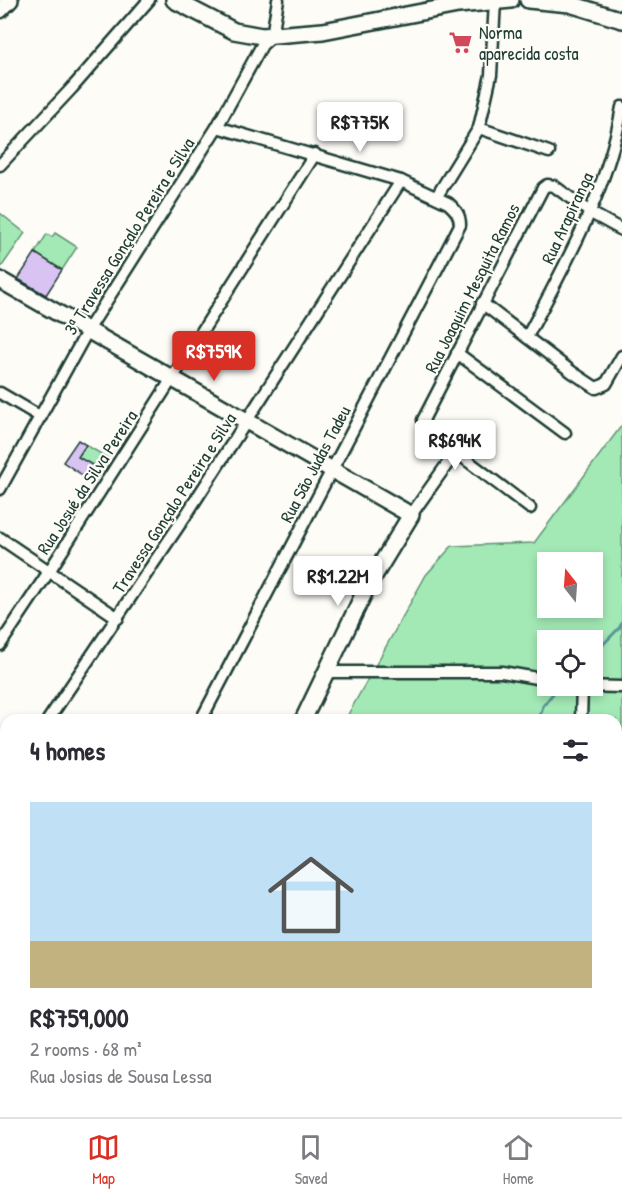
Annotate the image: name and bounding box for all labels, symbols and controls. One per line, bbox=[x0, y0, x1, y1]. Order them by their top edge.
place label: Norma aparecida costa bbox=[479, 20, 579, 66]
supermarket icon: Norma aparecida costa bbox=[448, 29, 474, 55]
pin: R$775K bbox=[311, 102, 409, 153]
text: R$775K bbox=[331, 108, 389, 135]
street label: 3ª Travessa Gonçalo Pereira e Silva bbox=[58, 133, 200, 339]
street label: Rua Arapiranga bbox=[535, 168, 599, 268]
street label: Rua Joaquim Mesquita Ramos bbox=[418, 199, 526, 377]
pin: R$759K bbox=[165, 331, 263, 382]
text: R$759K bbox=[186, 337, 242, 364]
street label: Rua São Judas Tadeu bbox=[274, 401, 356, 527]
street label: Rua Josué da Silva Pereira bbox=[31, 405, 143, 559]
street label: Travessa Gonçalo Pereira e Silva bbox=[106, 408, 242, 598]
pin: R$694K bbox=[406, 420, 504, 471]
text: R$694K bbox=[429, 426, 481, 453]
north arrow bbox=[537, 552, 603, 618]
map controls bbox=[537, 552, 603, 696]
pin: R$1.22M bbox=[283, 556, 393, 607]
text: R$1.22M bbox=[307, 562, 369, 589]
button: locate bbox=[537, 630, 603, 696]
text: 4 homes bbox=[30, 733, 105, 768]
icon: filters bbox=[559, 734, 592, 767]
icon: home bbox=[257, 841, 365, 949]
text: R$759,000 bbox=[30, 1000, 129, 1035]
text: 2 rooms · 68 m² bbox=[30, 1035, 142, 1062]
text: Rua Josias de Sousa Lessa bbox=[30, 1062, 212, 1089]
tab: Map bbox=[87, 1131, 120, 1189]
tab: Saved bbox=[294, 1131, 327, 1189]
tab: Home bbox=[502, 1131, 535, 1189]

